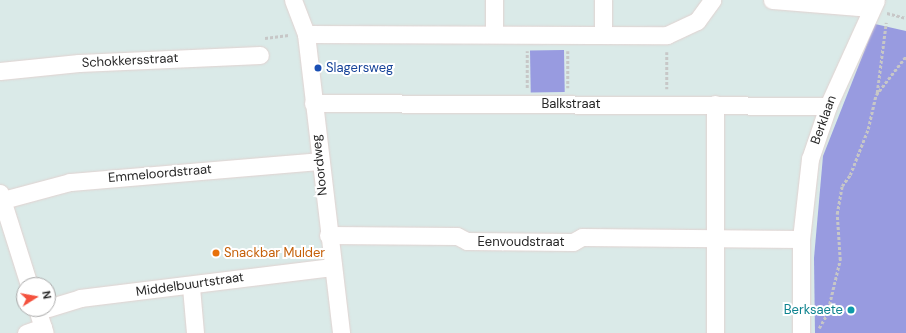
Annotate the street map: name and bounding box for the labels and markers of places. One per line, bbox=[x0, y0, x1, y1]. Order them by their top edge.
place label: Slagersweg bbox=[326, 60, 393, 76]
marker: Slagersweg bbox=[313, 63, 323, 73]
place label: Snackbar Mulder bbox=[224, 245, 325, 261]
marker: Snackbar Mulder bbox=[211, 248, 221, 258]
place label: Berksaete bbox=[784, 302, 843, 318]
marker: Berksaete bbox=[846, 305, 856, 315]

